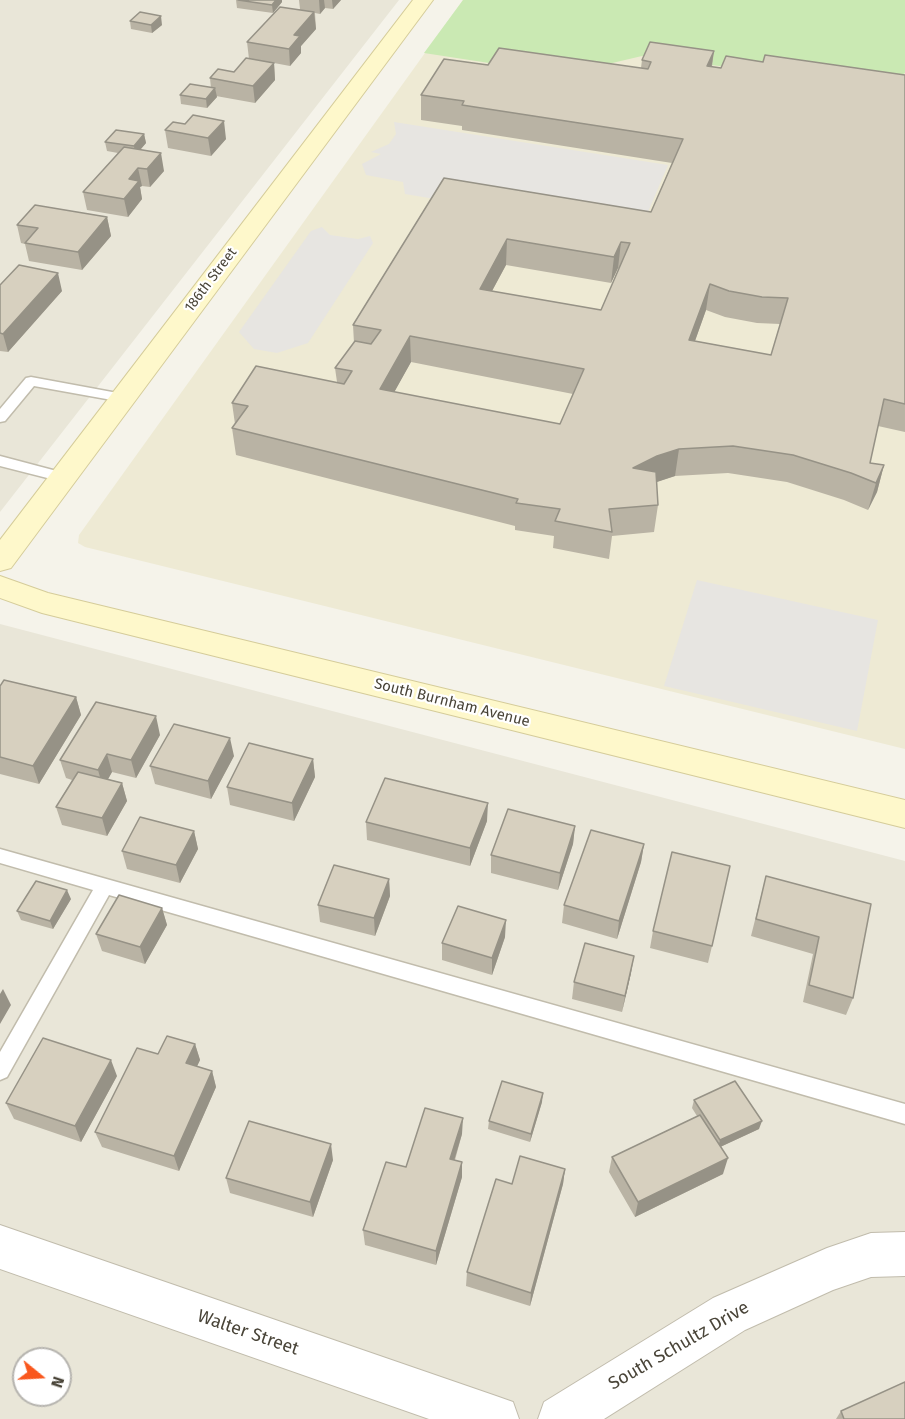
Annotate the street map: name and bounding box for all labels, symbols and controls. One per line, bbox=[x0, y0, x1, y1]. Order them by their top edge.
street label: 186th Street bbox=[181, 245, 241, 315]
street label: South Burnham Avenue bbox=[372, 675, 532, 731]
street label: South Schultz Drive bbox=[605, 1297, 753, 1395]
street label: Walter Street bbox=[194, 1306, 302, 1360]
north arrow bbox=[12, 1347, 72, 1407]
text: N bbox=[47, 1374, 68, 1390]

